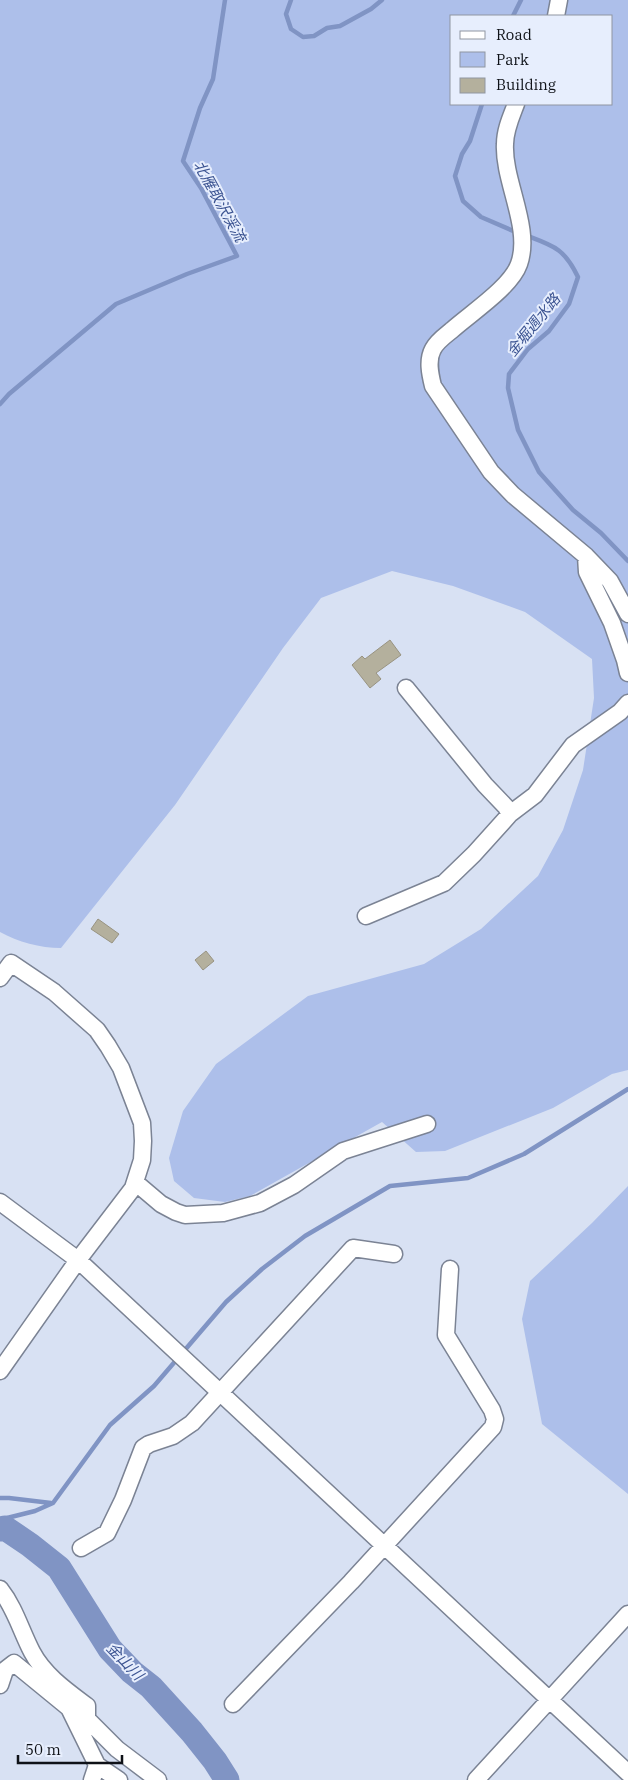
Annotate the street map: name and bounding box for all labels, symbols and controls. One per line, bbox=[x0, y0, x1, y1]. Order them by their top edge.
legend bbox=[450, 15, 613, 105]
text: Road bbox=[496, 25, 532, 44]
text: Park bbox=[496, 50, 529, 69]
text: Building bbox=[496, 75, 556, 94]
water label: 北雁取沢渓流 bbox=[190, 157, 251, 247]
water label: 金堀週水路 bbox=[502, 288, 565, 360]
water label: 金山川 bbox=[103, 1638, 149, 1685]
scale bar bbox=[18, 1732, 121, 1764]
text: 50 m bbox=[25, 1740, 61, 1759]

